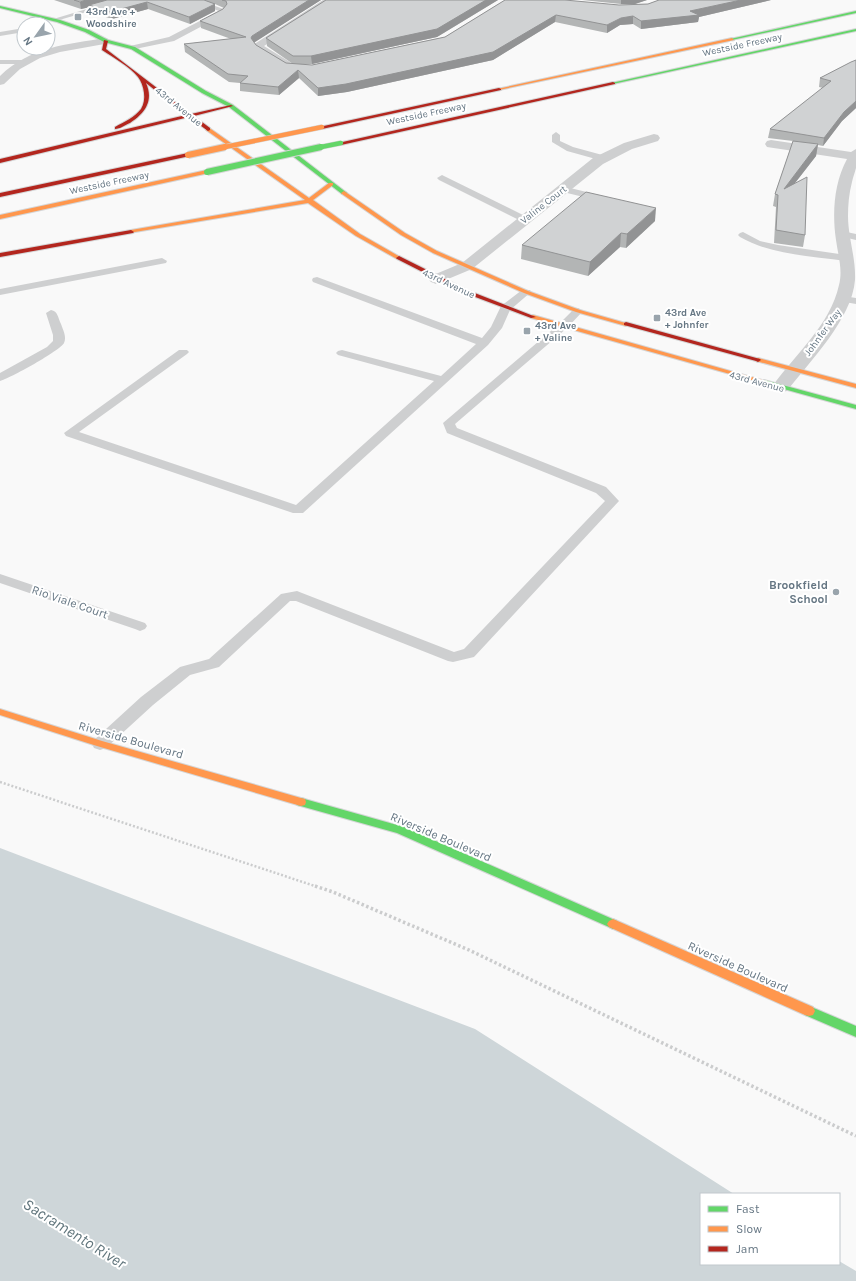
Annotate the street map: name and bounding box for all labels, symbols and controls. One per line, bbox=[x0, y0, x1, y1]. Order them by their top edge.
place label: 43rd Ave + Woodshire bbox=[86, 6, 137, 30]
marker: 43rd Ave + Woodshire bbox=[73, 12, 83, 22]
north arrow bbox=[16, 16, 56, 56]
street label: Westside Freeway bbox=[701, 31, 783, 59]
text: N bbox=[20, 34, 36, 48]
street label: 43rd Avenue bbox=[153, 84, 204, 129]
street label: Westside Freeway bbox=[385, 100, 467, 128]
street label: Westside Freeway bbox=[68, 169, 150, 197]
street label: Valine Court bbox=[518, 183, 569, 226]
street label: 43rd Avenue bbox=[421, 267, 477, 301]
place label: 43rd Ave + Johnfer bbox=[665, 307, 708, 331]
street label: Johnfer Way bbox=[802, 307, 844, 358]
marker: 43rd Ave + Johnfer bbox=[652, 313, 662, 323]
place label: 43rd Ave + Valine bbox=[535, 320, 576, 344]
marker: 43rd Ave + Valine bbox=[522, 326, 532, 336]
street label: 43rd Avenue bbox=[728, 369, 785, 395]
place label: Brookfield School bbox=[769, 578, 828, 606]
street label: Rio Viale Court bbox=[30, 582, 110, 622]
marker: Brookfield School bbox=[831, 587, 841, 597]
street label: Riverside Boulevard bbox=[77, 718, 185, 762]
street label: Riverside Boulevard bbox=[388, 809, 494, 865]
street label: Riverside Boulevard bbox=[686, 939, 790, 995]
legend bbox=[700, 1193, 840, 1265]
water label: Sacramento River bbox=[20, 1194, 130, 1273]
text: Fast bbox=[736, 1202, 760, 1216]
text: Slow bbox=[736, 1222, 762, 1236]
text: Jam bbox=[736, 1242, 759, 1256]

